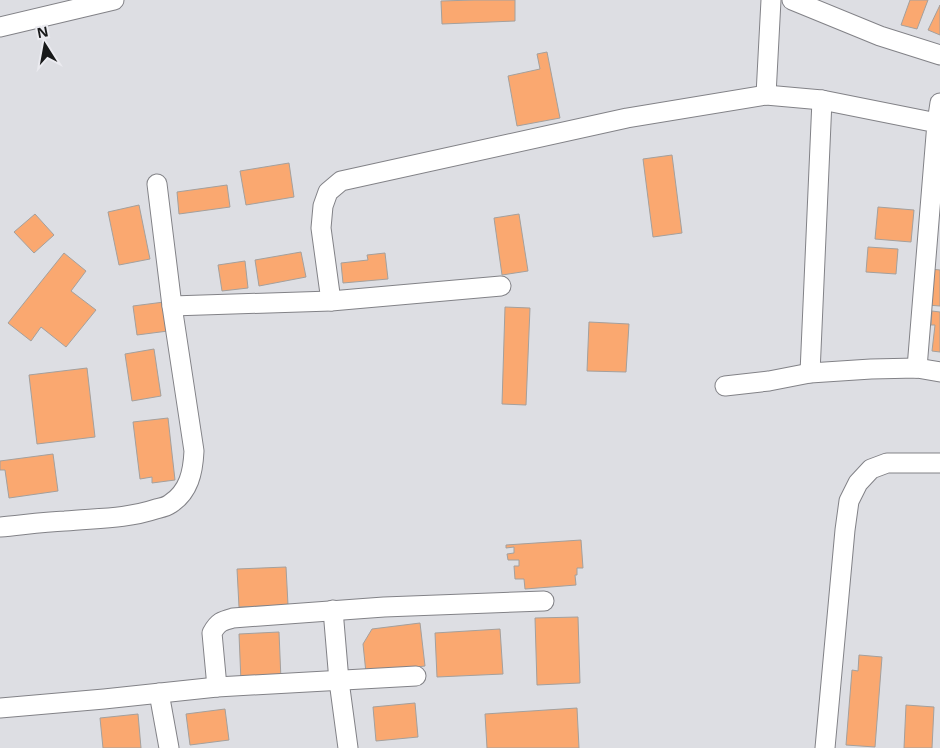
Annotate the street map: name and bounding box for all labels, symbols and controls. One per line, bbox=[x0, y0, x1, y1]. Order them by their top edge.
north arrow bbox=[20, 20, 70, 70]
text: N bbox=[35, 21, 50, 42]

